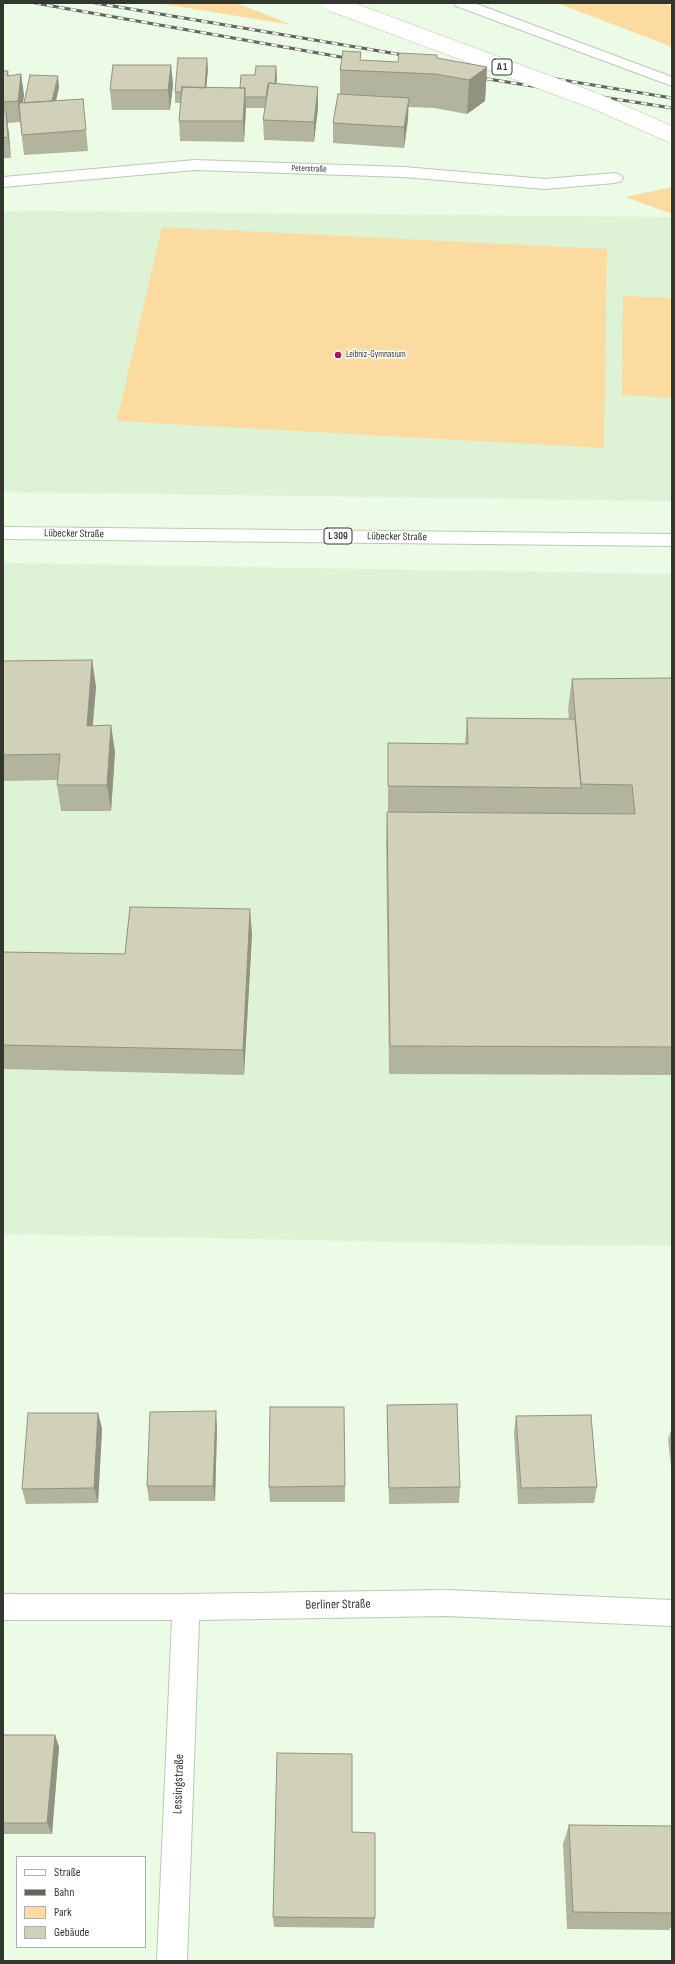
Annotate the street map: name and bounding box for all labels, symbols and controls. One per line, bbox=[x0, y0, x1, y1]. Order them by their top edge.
road number: A 1 bbox=[492, 59, 512, 75]
street label: Peterstraße bbox=[291, 163, 327, 175]
marker: Leibniz-Gymnasium bbox=[333, 350, 343, 360]
place label: Leibniz-Gymnasium bbox=[346, 350, 406, 360]
street label: Lübecker Straße bbox=[44, 527, 104, 541]
road number: L 309 bbox=[324, 528, 352, 544]
street label: Lübecker Straße bbox=[367, 530, 427, 544]
street label: Berliner Straße bbox=[305, 1597, 371, 1613]
street label: Lessingstraße bbox=[170, 1754, 188, 1814]
legend bbox=[16, 1856, 146, 1948]
text: Straße bbox=[54, 1865, 81, 1880]
text: Bahn bbox=[54, 1885, 74, 1900]
text: Park bbox=[54, 1905, 72, 1920]
text: Gebäude bbox=[54, 1925, 89, 1940]

